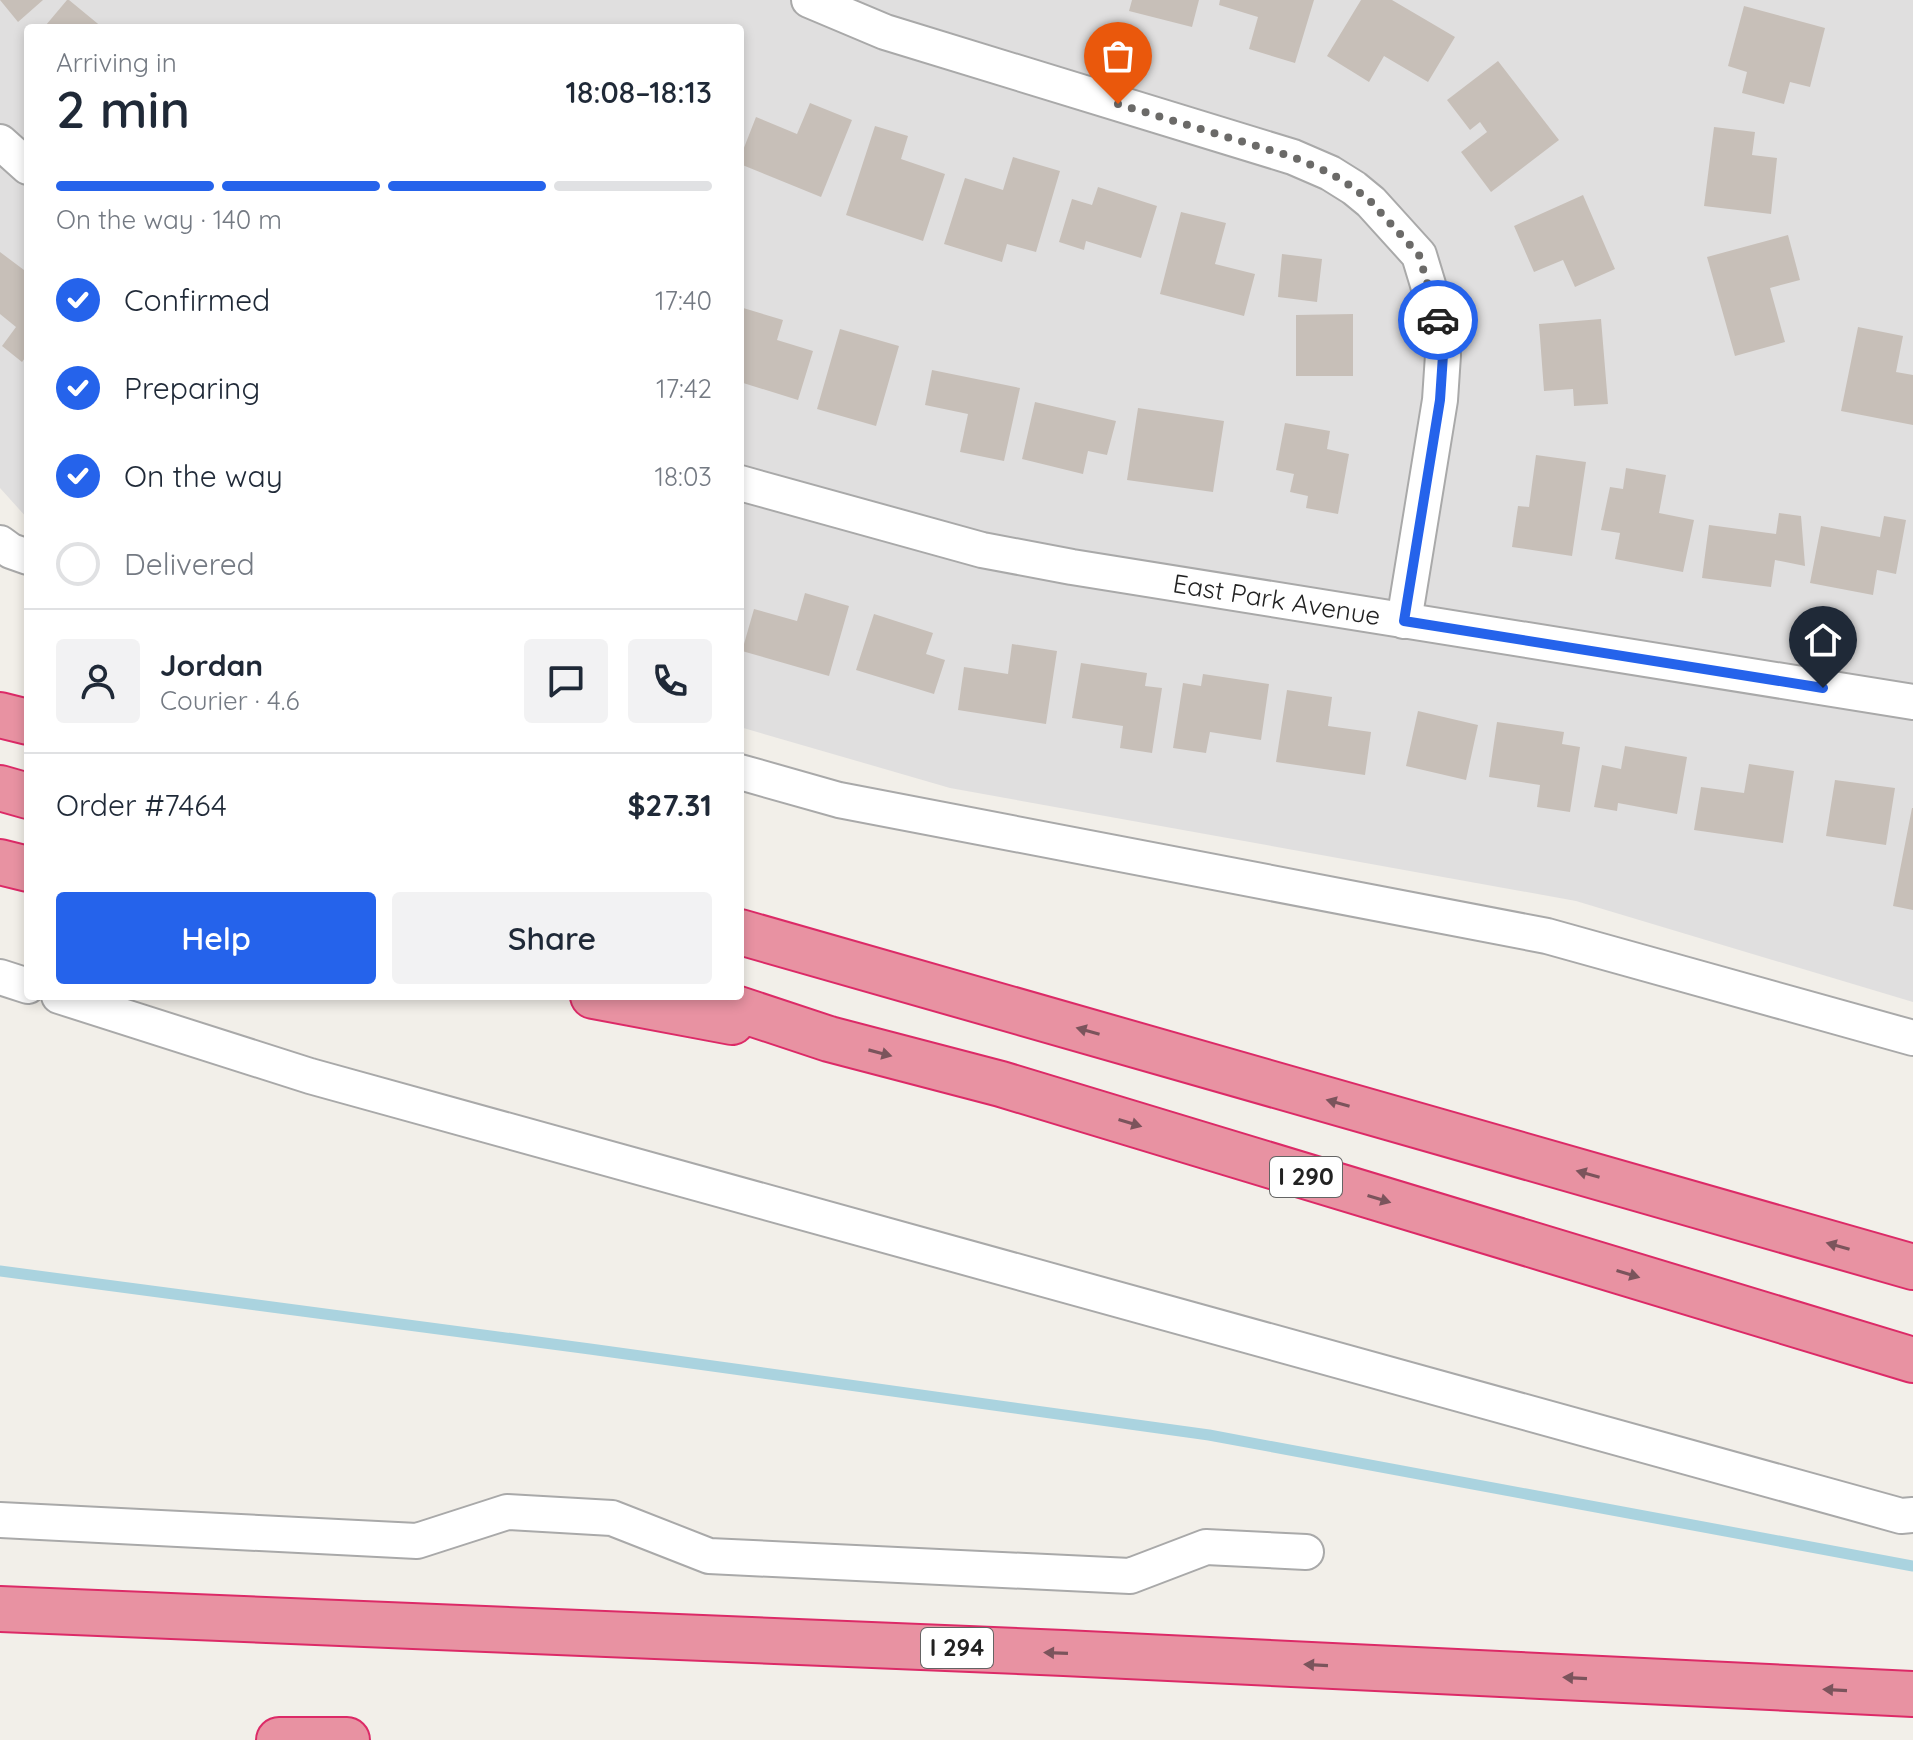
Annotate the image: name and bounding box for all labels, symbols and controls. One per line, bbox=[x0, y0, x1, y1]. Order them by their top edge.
pin bbox=[1084, 22, 1152, 104]
icon: bag bbox=[1096, 34, 1140, 78]
text: Arriving in bbox=[56, 46, 177, 79]
text: 18:08–18:13 bbox=[565, 73, 712, 111]
text: 2 min bbox=[56, 76, 190, 141]
text: On the way · 140 m bbox=[56, 203, 282, 236]
icon: check bbox=[56, 278, 100, 322]
courier bbox=[1398, 280, 1478, 360]
text: Confirmed bbox=[124, 281, 270, 319]
text: 17:40 bbox=[655, 284, 712, 317]
icon: car bbox=[1416, 298, 1460, 342]
icon: check bbox=[56, 366, 100, 410]
text: Preparing bbox=[124, 369, 260, 407]
text: 17:42 bbox=[656, 372, 712, 405]
icon: check bbox=[56, 454, 100, 498]
text: On the way bbox=[124, 457, 283, 495]
text: 18:03 bbox=[654, 460, 712, 493]
text: Delivered bbox=[124, 545, 255, 583]
street label: East Park Avenue bbox=[1171, 566, 1383, 632]
pin bbox=[1789, 606, 1857, 688]
icon: home bbox=[1801, 618, 1845, 662]
button: person bbox=[56, 639, 140, 723]
button: chat bbox=[524, 639, 608, 723]
button: phone bbox=[628, 639, 712, 723]
text: Jordan bbox=[160, 646, 263, 684]
text: Courier · 4.6 bbox=[160, 684, 299, 717]
text: Order #7464 bbox=[56, 786, 227, 824]
text: $27.31 bbox=[627, 786, 712, 824]
button: Help bbox=[56, 892, 376, 984]
button: Share bbox=[392, 892, 712, 984]
one-way arrow bbox=[1075, 1025, 1100, 1037]
one-way arrow bbox=[868, 1047, 893, 1059]
one-way arrow bbox=[1326, 1096, 1350, 1109]
one-way arrow bbox=[1119, 1117, 1143, 1130]
road number: I 290 bbox=[1270, 1157, 1342, 1197]
one-way arrow bbox=[1576, 1167, 1600, 1180]
one-way arrow bbox=[1367, 1193, 1391, 1206]
one-way arrow bbox=[1825, 1239, 1850, 1251]
one-way arrow bbox=[1616, 1268, 1640, 1281]
road number: I 294 bbox=[921, 1628, 993, 1668]
one-way arrow bbox=[1043, 1646, 1068, 1659]
one-way arrow bbox=[1303, 1658, 1328, 1671]
one-way arrow bbox=[1562, 1671, 1587, 1684]
one-way arrow bbox=[1822, 1684, 1847, 1697]

